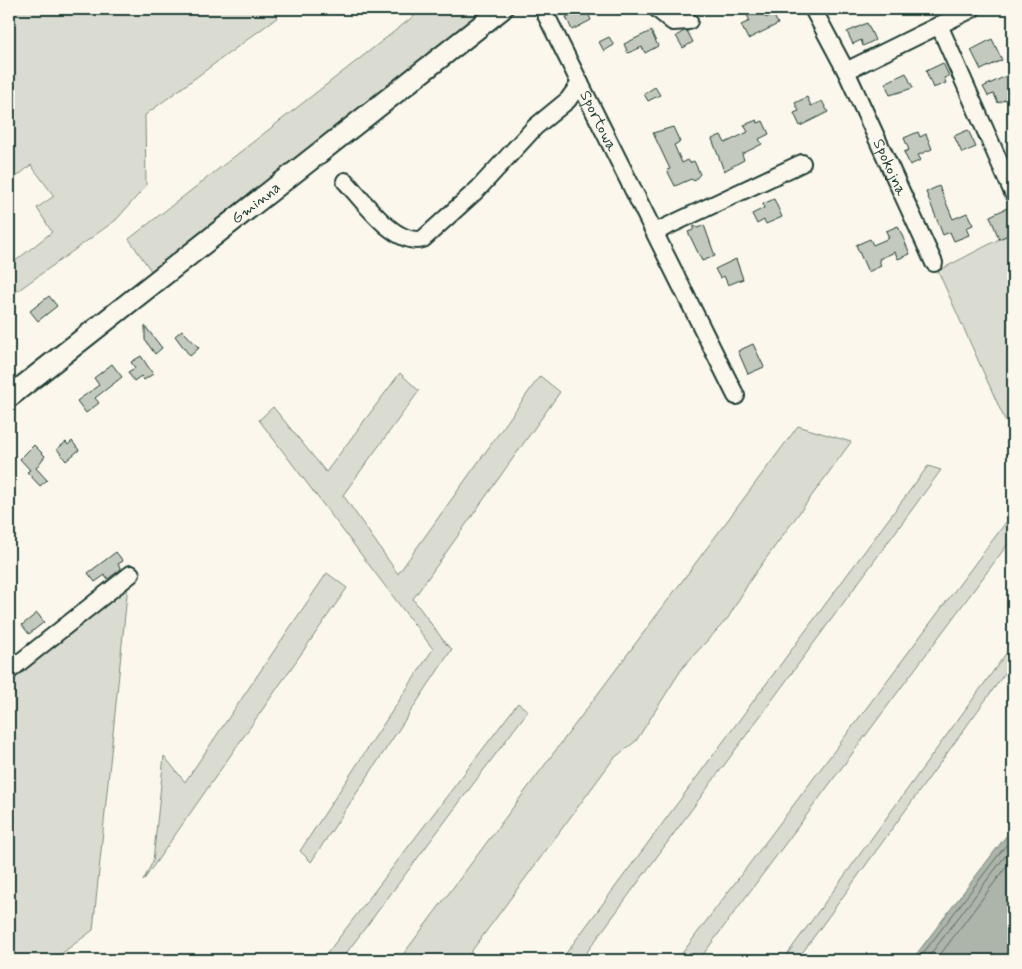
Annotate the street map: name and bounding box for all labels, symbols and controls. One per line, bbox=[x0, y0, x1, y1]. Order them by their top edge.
street label: Sportowa bbox=[575, 87, 623, 155]
street label: Spokojna bbox=[868, 135, 912, 199]
street label: Gminna bbox=[227, 177, 285, 229]

